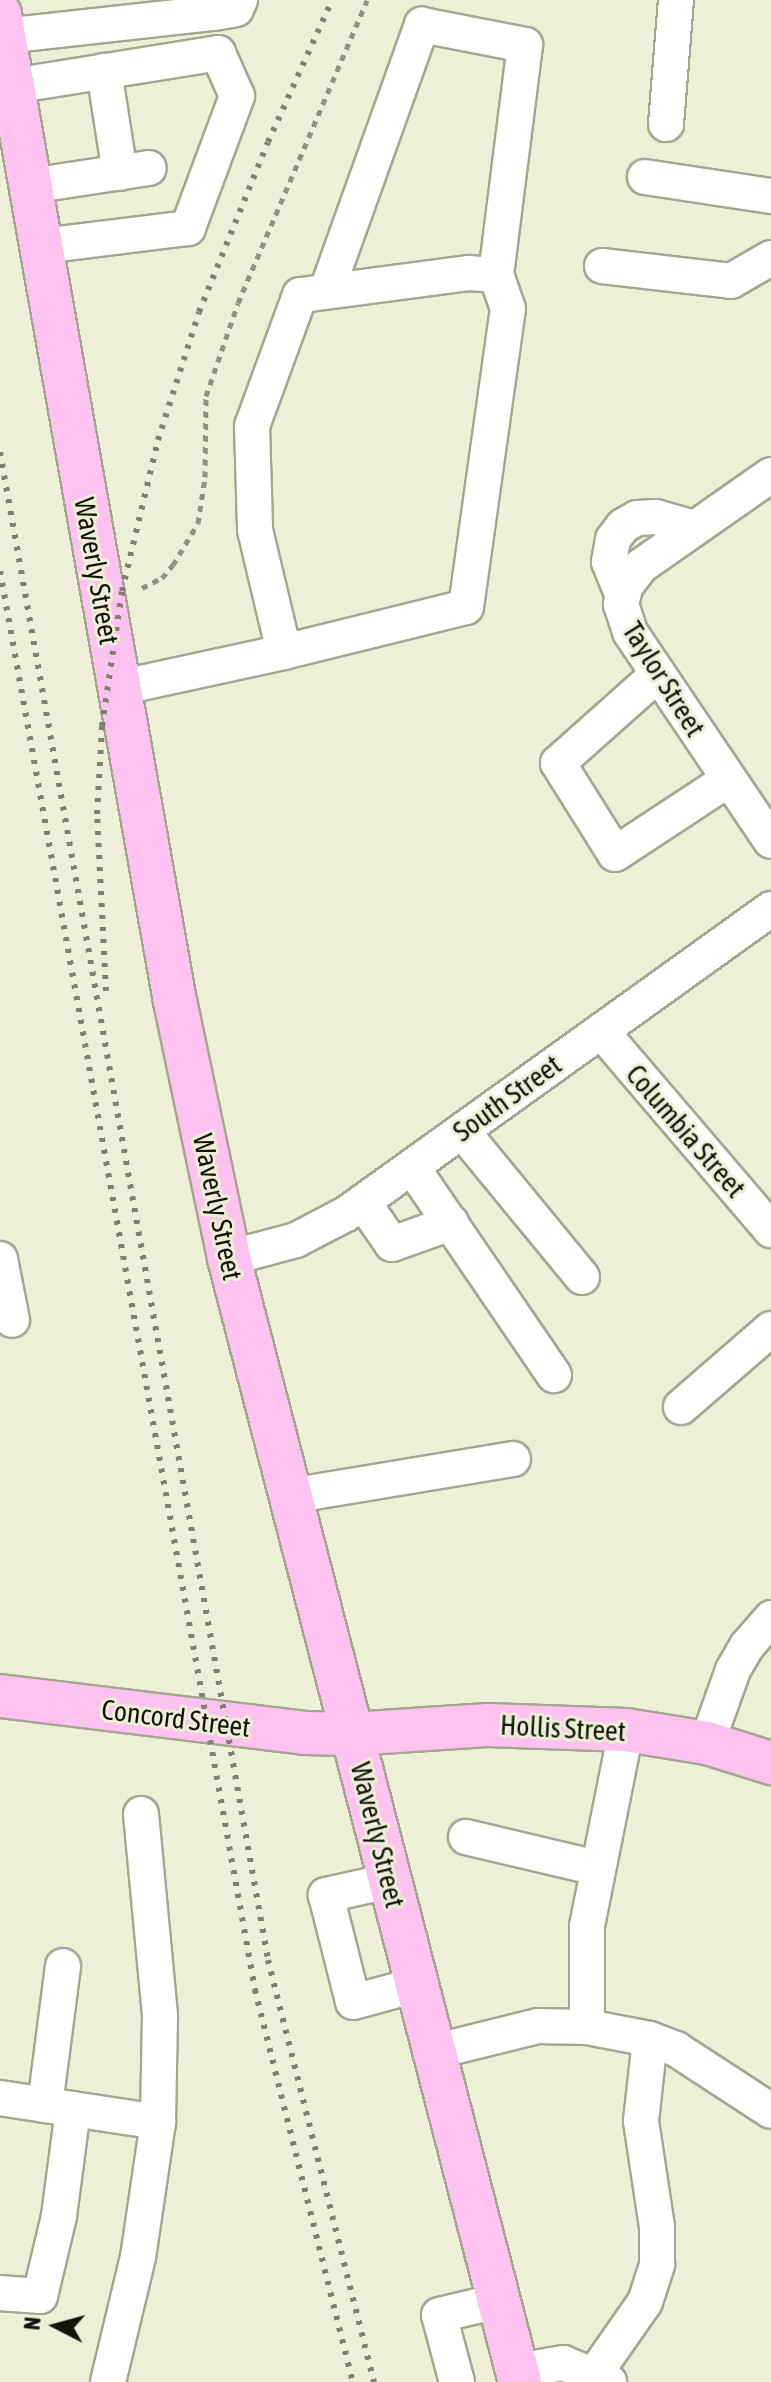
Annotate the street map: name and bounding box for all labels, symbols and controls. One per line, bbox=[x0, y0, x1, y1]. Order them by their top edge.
street label: Waverly Street bbox=[68, 495, 126, 647]
street label: Taylor Street bbox=[616, 616, 712, 742]
street label: South Street bbox=[446, 1048, 568, 1148]
street label: Columbia Street bbox=[619, 1058, 753, 1204]
street label: Waverly Street bbox=[186, 1131, 250, 1283]
street label: Concord Street bbox=[100, 1692, 252, 1744]
street label: Hollis Street bbox=[499, 1708, 627, 1748]
street label: Waverly Street bbox=[344, 1759, 412, 1911]
north arrow bbox=[16, 2286, 96, 2366]
text: N bbox=[19, 2316, 46, 2331]

